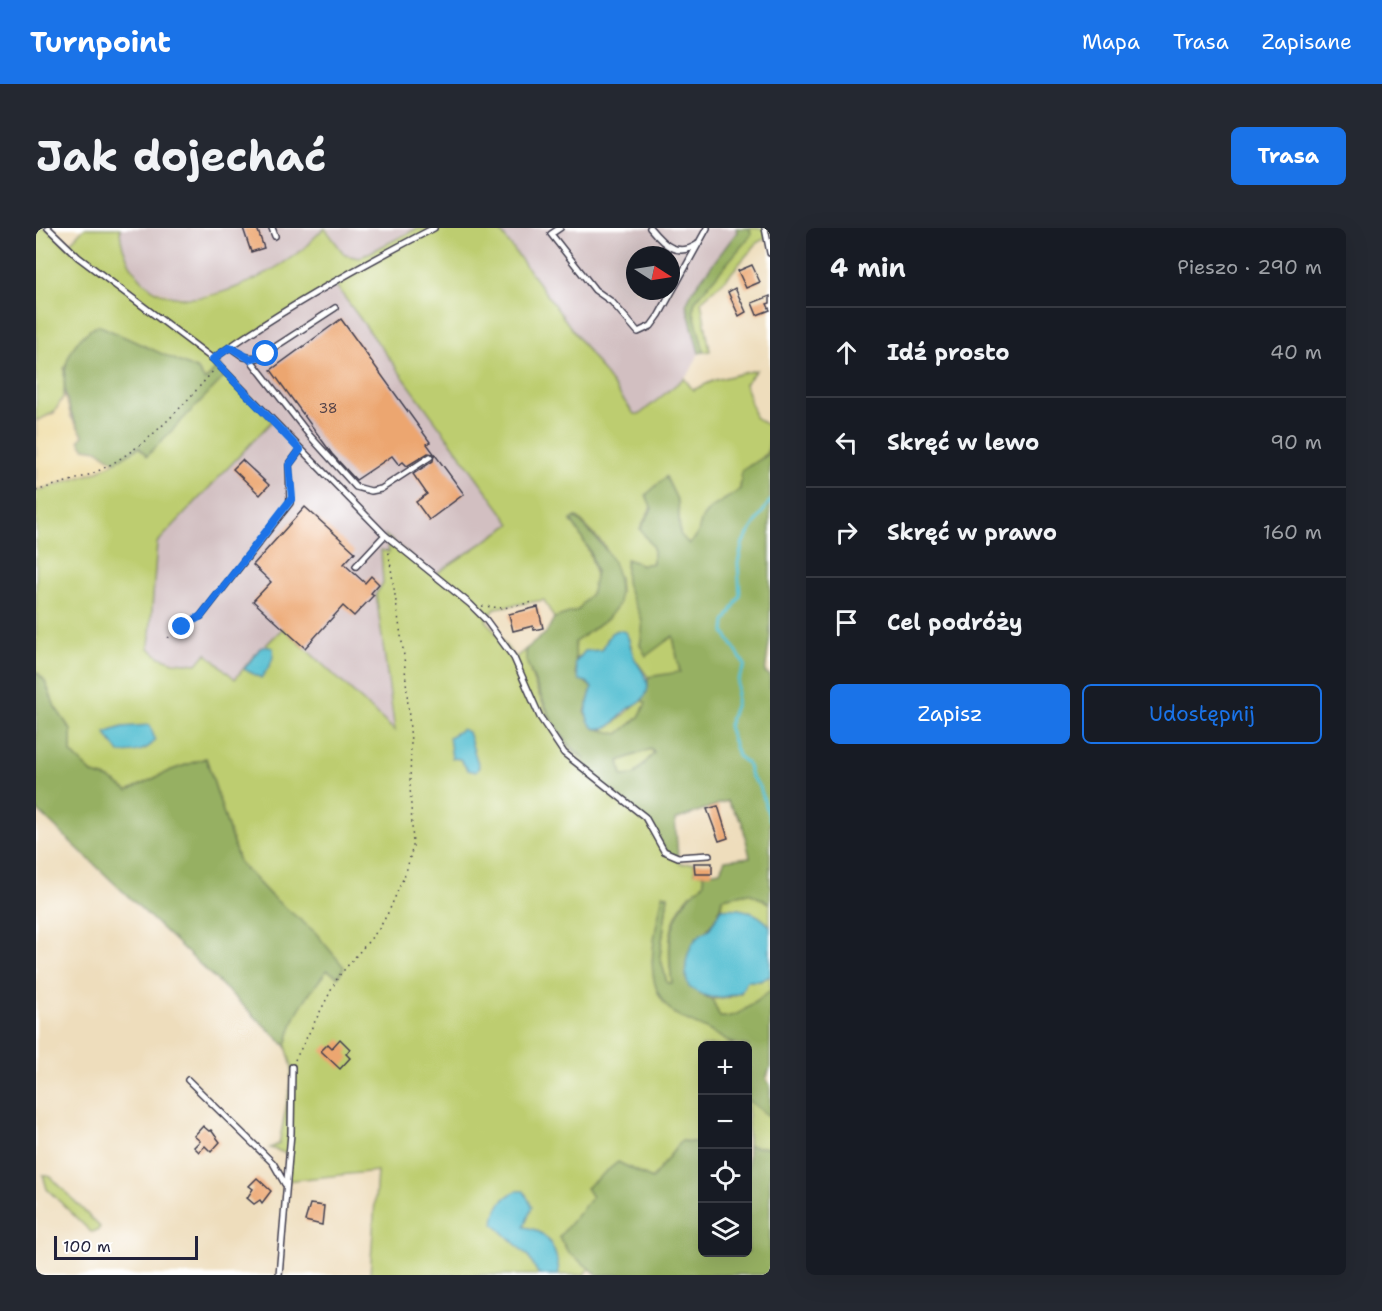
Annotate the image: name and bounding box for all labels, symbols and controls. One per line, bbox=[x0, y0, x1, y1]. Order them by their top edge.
text: Turnpoint bbox=[30, 23, 171, 61]
text: Mapa bbox=[1082, 28, 1140, 56]
text: Trasa bbox=[1173, 28, 1229, 56]
text: Zapisane bbox=[1262, 28, 1352, 56]
button: Trasa bbox=[1231, 127, 1346, 185]
text: Jak dojechać bbox=[36, 128, 326, 184]
north arrow bbox=[626, 246, 680, 300]
text: 4 min bbox=[830, 250, 906, 285]
text: Pieszo · 290 m bbox=[1177, 254, 1322, 280]
icon: ahead bbox=[830, 336, 863, 369]
text: Idź prosto bbox=[887, 338, 1010, 367]
text: 40 m bbox=[1270, 339, 1322, 365]
route start bbox=[252, 340, 278, 366]
house number: 38 bbox=[318, 399, 338, 417]
icon: left bbox=[830, 426, 863, 459]
text: Skręć w lewo bbox=[887, 428, 1039, 457]
text: 90 m bbox=[1270, 429, 1322, 455]
icon: right bbox=[830, 516, 863, 549]
text: Skręć w prawo bbox=[887, 518, 1057, 547]
text: 160 m bbox=[1263, 519, 1322, 545]
icon: arrive bbox=[830, 606, 863, 639]
text: Cel podróży bbox=[887, 608, 1023, 637]
route end bbox=[168, 613, 194, 639]
button: Zapisz bbox=[830, 684, 1070, 744]
button: Udostępnij bbox=[1082, 684, 1322, 744]
map controls bbox=[698, 1041, 752, 1257]
button: + bbox=[698, 1041, 752, 1095]
button: − bbox=[698, 1095, 752, 1149]
button: locate bbox=[698, 1149, 752, 1203]
button: layers bbox=[698, 1203, 752, 1257]
scale bar bbox=[54, 1233, 198, 1260]
text: 100 m bbox=[63, 1236, 111, 1257]

